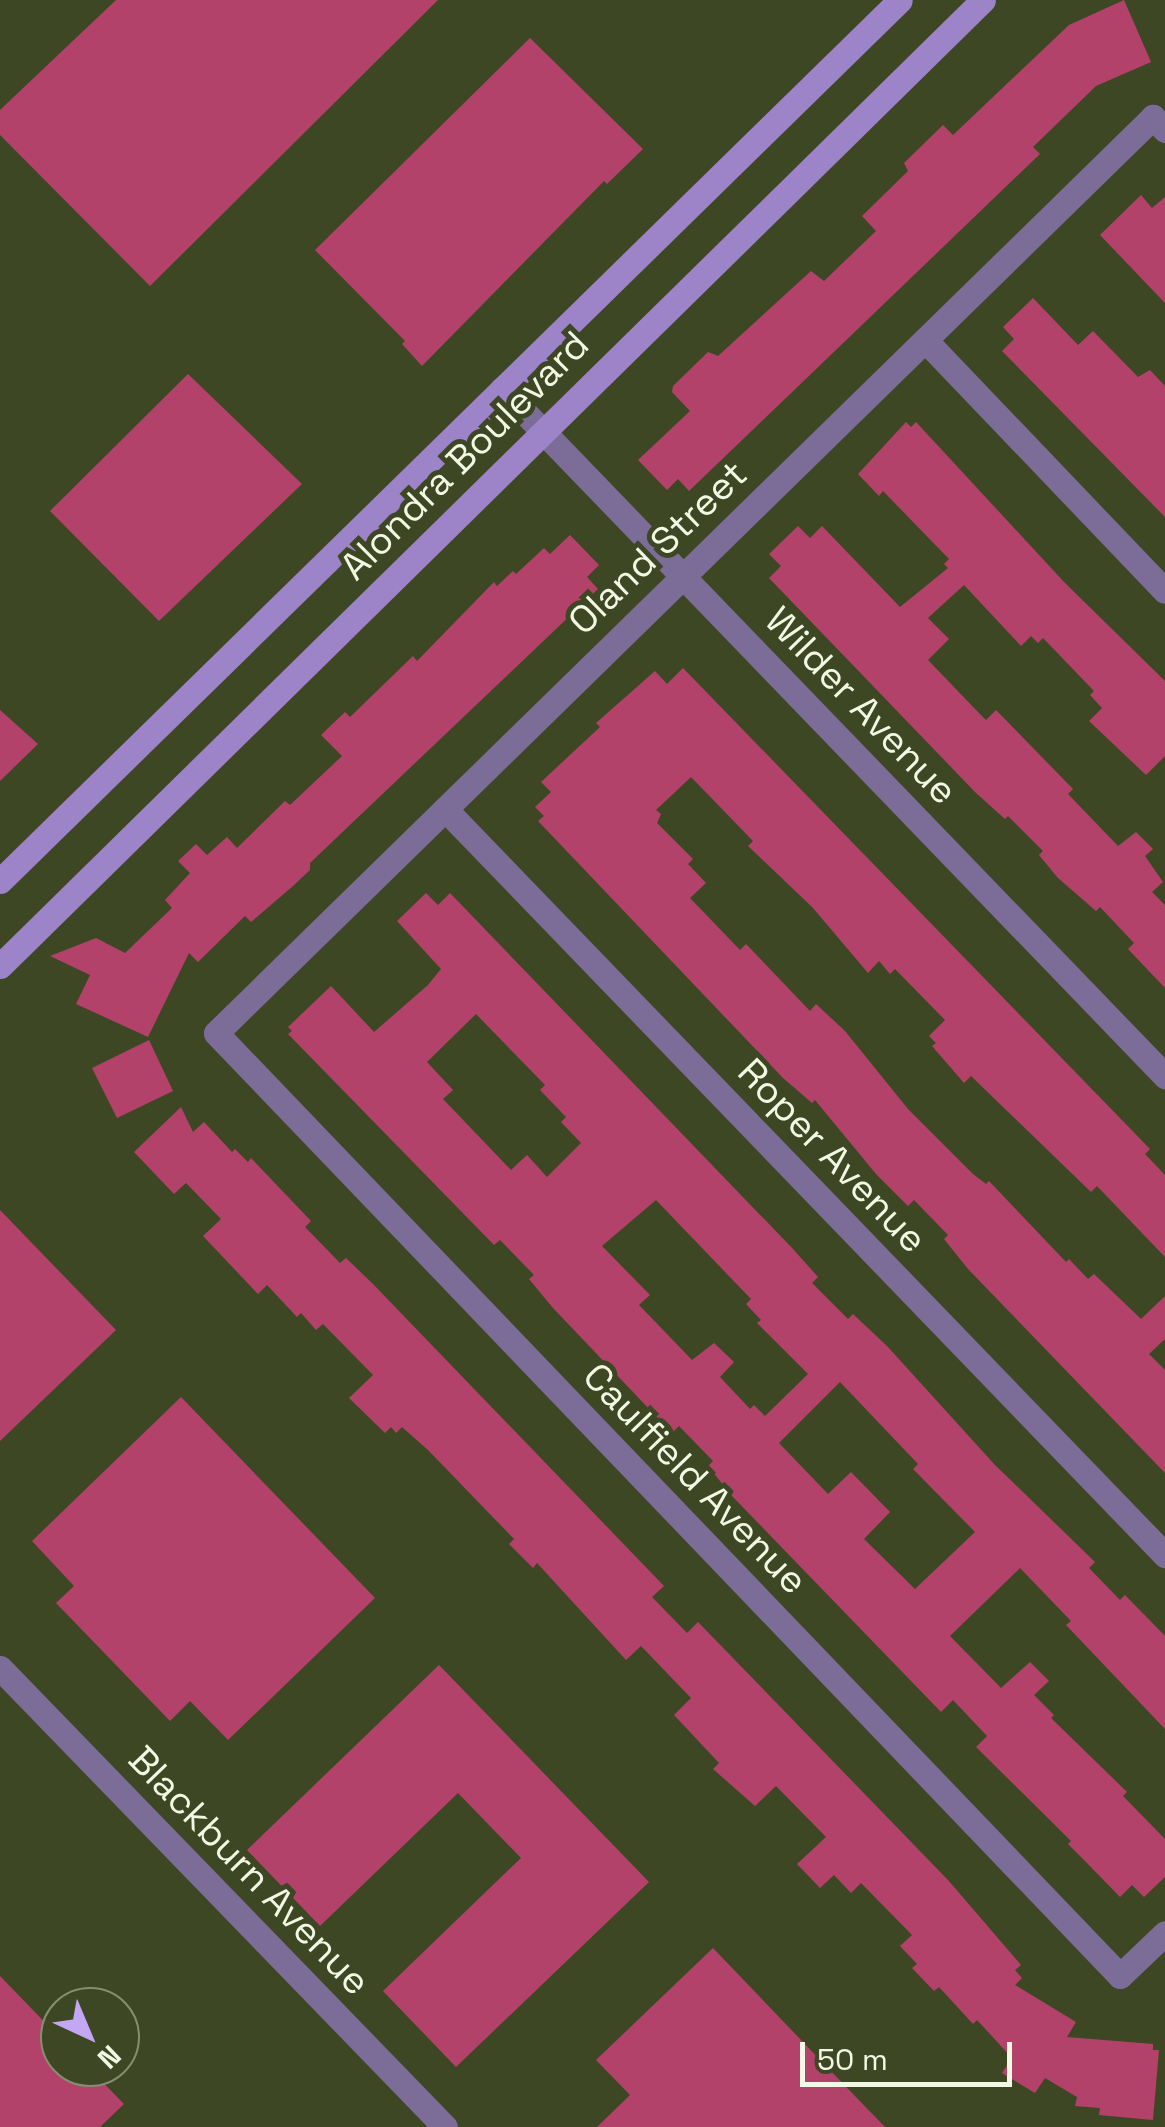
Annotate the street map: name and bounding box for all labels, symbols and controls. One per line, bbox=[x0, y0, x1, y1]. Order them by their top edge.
street label: Alondra Boulevard bbox=[331, 322, 599, 590]
street label: Oland Street bbox=[559, 452, 757, 644]
street label: Wilder Avenue bbox=[755, 598, 967, 814]
street label: Roper Avenue bbox=[728, 1049, 936, 1263]
street label: Caulfield Avenue bbox=[573, 1354, 817, 1604]
street label: Blackburn Avenue bbox=[119, 1737, 379, 2005]
north arrow bbox=[40, 1987, 140, 2087]
scale bar bbox=[805, 2022, 1018, 2084]
text: N bbox=[90, 2038, 129, 2077]
text: 50 m bbox=[817, 2040, 888, 2079]

